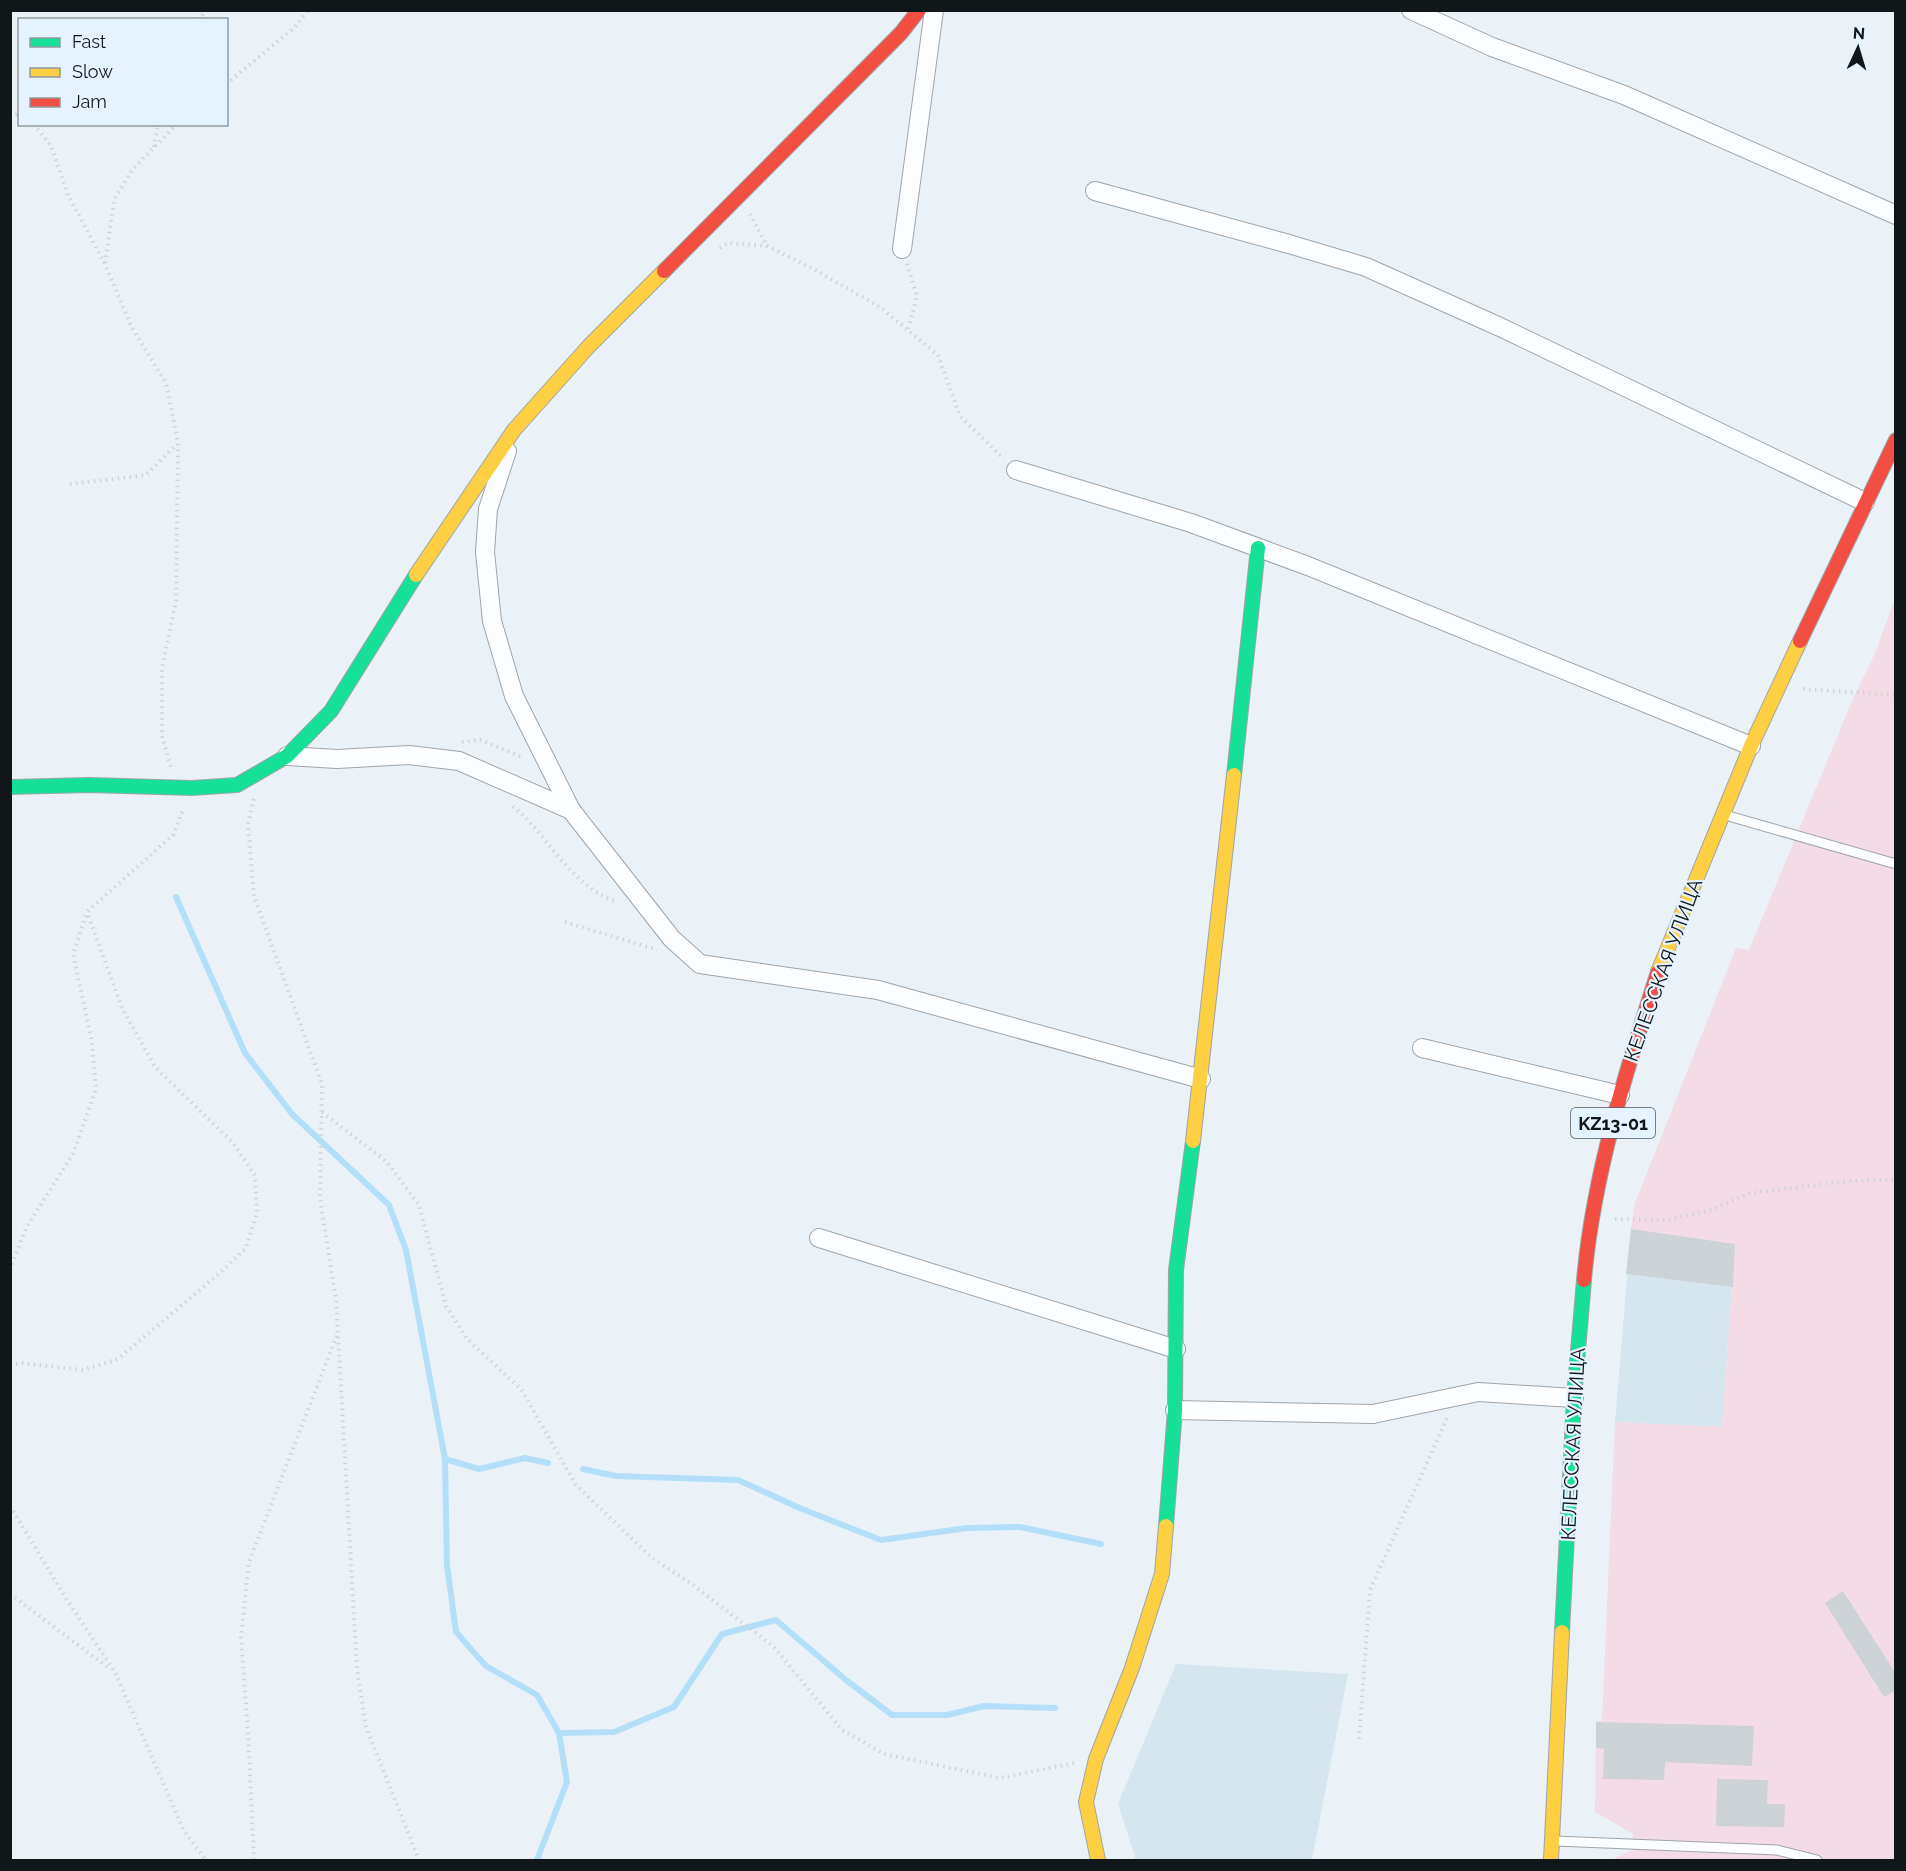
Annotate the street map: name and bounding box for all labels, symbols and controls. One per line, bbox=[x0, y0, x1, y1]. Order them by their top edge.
legend bbox=[18, 18, 228, 126]
north arrow bbox=[1828, 18, 1888, 78]
text: N bbox=[1852, 24, 1866, 43]
text: Fast bbox=[72, 31, 106, 52]
text: Slow bbox=[72, 61, 113, 82]
text: Jam bbox=[72, 91, 107, 112]
street label: КЕЛЕССКАЯ УЛИЦА bbox=[1619, 875, 1707, 1065]
road number: KZ13-01 bbox=[1571, 1108, 1655, 1138]
street label: КЕЛЕССКАЯ УЛИЦА bbox=[1556, 1347, 1590, 1541]

